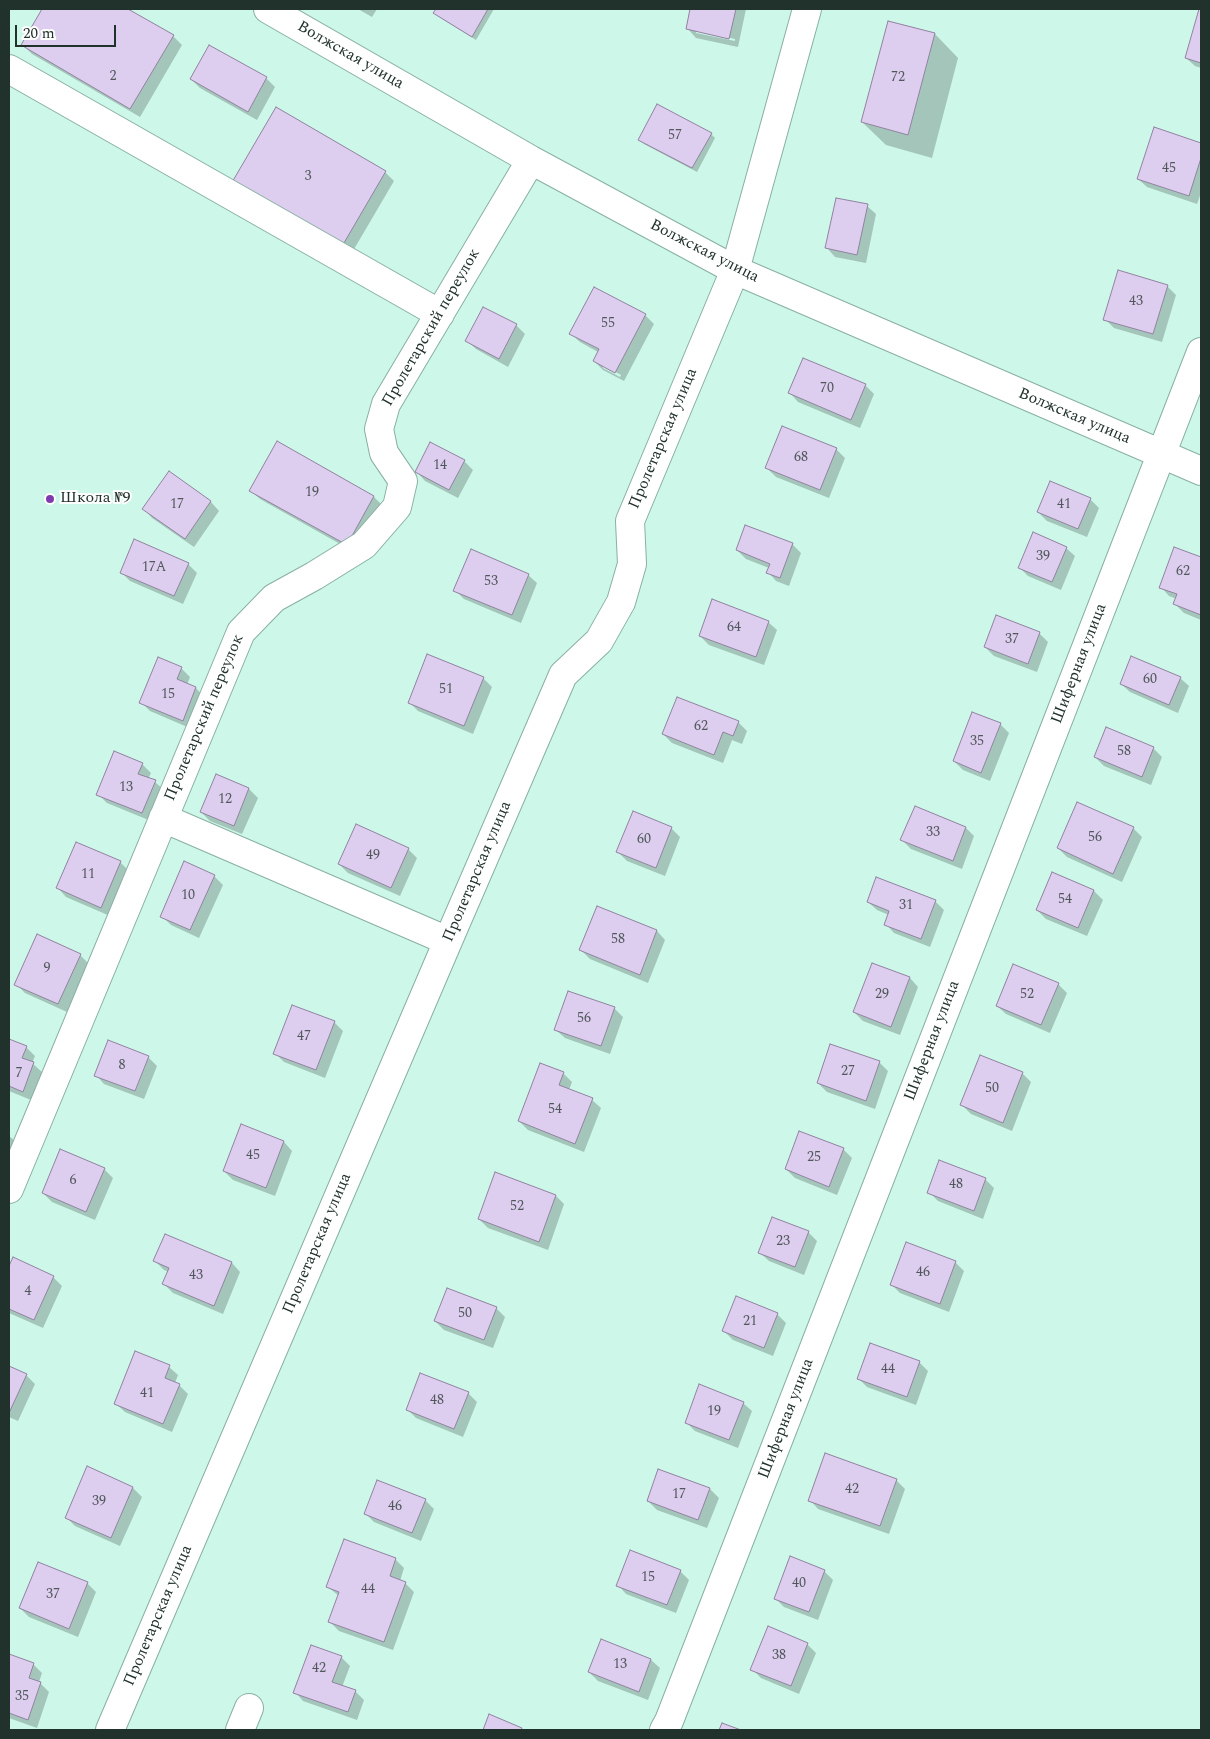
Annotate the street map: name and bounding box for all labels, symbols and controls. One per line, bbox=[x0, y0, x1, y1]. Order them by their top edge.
scale bar bbox=[18, 15, 119, 47]
street label: Волжская улица bbox=[293, 18, 407, 94]
text: 20 m bbox=[23, 22, 55, 45]
house number: 2 bbox=[110, 69, 116, 85]
house number: 72 bbox=[891, 70, 905, 86]
house number: 57 bbox=[668, 128, 682, 144]
house number: 45 bbox=[1162, 161, 1176, 177]
house number: 3 bbox=[305, 169, 311, 185]
street label: Волжская улица bbox=[646, 216, 762, 288]
street label: Пролетарский переулок bbox=[379, 246, 485, 410]
house number: 43 bbox=[1129, 294, 1143, 310]
house number: 55 bbox=[601, 316, 615, 332]
street label: Пролетарская улица bbox=[626, 366, 702, 512]
house number: 70 bbox=[820, 381, 834, 397]
street label: Волжская улица bbox=[1015, 385, 1133, 449]
house number: 68 bbox=[794, 450, 808, 466]
house number: 14 bbox=[433, 458, 447, 474]
house number: 19 bbox=[305, 485, 319, 501]
place label: Школа №9 bbox=[60, 489, 131, 509]
marker: Школа №9 bbox=[44, 493, 56, 505]
house number: 17 bbox=[170, 497, 184, 513]
house number: 41 bbox=[1057, 497, 1071, 513]
house number: 39 bbox=[1036, 549, 1050, 565]
house number: 17А bbox=[142, 560, 166, 576]
house number: 62 bbox=[1176, 564, 1190, 580]
house number: 53 bbox=[484, 574, 498, 590]
street label: Шиферная улица bbox=[1048, 601, 1112, 727]
house number: 64 bbox=[727, 620, 741, 636]
street label: Пролетарский переулок bbox=[161, 632, 249, 804]
house number: 37 bbox=[1005, 632, 1019, 648]
house number: 60 bbox=[1143, 672, 1157, 688]
house number: 51 bbox=[439, 682, 453, 698]
house number: 15 bbox=[161, 687, 175, 703]
house number: 62 bbox=[694, 719, 708, 735]
house number: 35 bbox=[970, 734, 984, 750]
house number: 58 bbox=[1117, 744, 1131, 760]
house number: 13 bbox=[119, 780, 133, 796]
house number: 12 bbox=[218, 792, 232, 808]
street label: Пролетарская улица bbox=[440, 799, 516, 945]
house number: 33 bbox=[926, 825, 940, 841]
house number: 56 bbox=[1088, 830, 1102, 846]
house number: 60 bbox=[637, 832, 651, 848]
house number: 49 bbox=[366, 848, 380, 864]
house number: 11 bbox=[81, 867, 95, 883]
house number: 10 bbox=[181, 888, 195, 904]
house number: 54 bbox=[1058, 892, 1072, 908]
house number: 31 bbox=[899, 898, 913, 914]
house number: 58 bbox=[611, 932, 625, 948]
house number: 9 bbox=[44, 961, 50, 977]
street label: Шиферная улица bbox=[901, 978, 965, 1104]
house number: 29 bbox=[875, 987, 889, 1003]
house number: 52 bbox=[1020, 987, 1034, 1003]
house number: 56 bbox=[577, 1011, 591, 1027]
house number: 47 bbox=[297, 1029, 311, 1045]
house number: 8 bbox=[119, 1058, 125, 1074]
house number: 27 bbox=[841, 1064, 855, 1080]
house number: 7 bbox=[16, 1066, 22, 1082]
house number: 50 bbox=[985, 1081, 999, 1097]
house number: 54 bbox=[548, 1102, 562, 1118]
house number: 45 bbox=[246, 1148, 260, 1164]
house number: 25 bbox=[807, 1150, 821, 1166]
street label: Пролетарская улица bbox=[280, 1171, 356, 1317]
house number: 6 bbox=[70, 1173, 76, 1189]
house number: 48 bbox=[949, 1177, 963, 1193]
house number: 52 bbox=[510, 1199, 524, 1215]
house number: 23 bbox=[776, 1234, 790, 1250]
house number: 46 bbox=[916, 1265, 930, 1281]
house number: 43 bbox=[189, 1268, 203, 1284]
house number: 4 bbox=[25, 1284, 31, 1300]
house number: 50 bbox=[458, 1306, 472, 1322]
house number: 21 bbox=[743, 1314, 757, 1330]
street label: Шиферная улица bbox=[755, 1356, 819, 1482]
house number: 44 bbox=[881, 1362, 895, 1378]
house number: 41 bbox=[140, 1386, 154, 1402]
house number: 48 bbox=[430, 1393, 444, 1409]
house number: 19 bbox=[707, 1404, 721, 1420]
house number: 42 bbox=[845, 1482, 859, 1498]
house number: 17 bbox=[672, 1487, 686, 1503]
house number: 39 bbox=[92, 1494, 106, 1510]
house number: 46 bbox=[388, 1499, 402, 1515]
street label: Пролетарская улица bbox=[121, 1543, 197, 1689]
house number: 15 bbox=[641, 1570, 655, 1586]
house number: 40 bbox=[792, 1576, 806, 1592]
house number: 44 bbox=[361, 1582, 375, 1598]
house number: 37 bbox=[46, 1587, 60, 1603]
house number: 38 bbox=[772, 1648, 786, 1664]
house number: 13 bbox=[613, 1657, 627, 1673]
house number: 42 bbox=[312, 1661, 326, 1677]
house number: 35 bbox=[15, 1689, 29, 1705]

